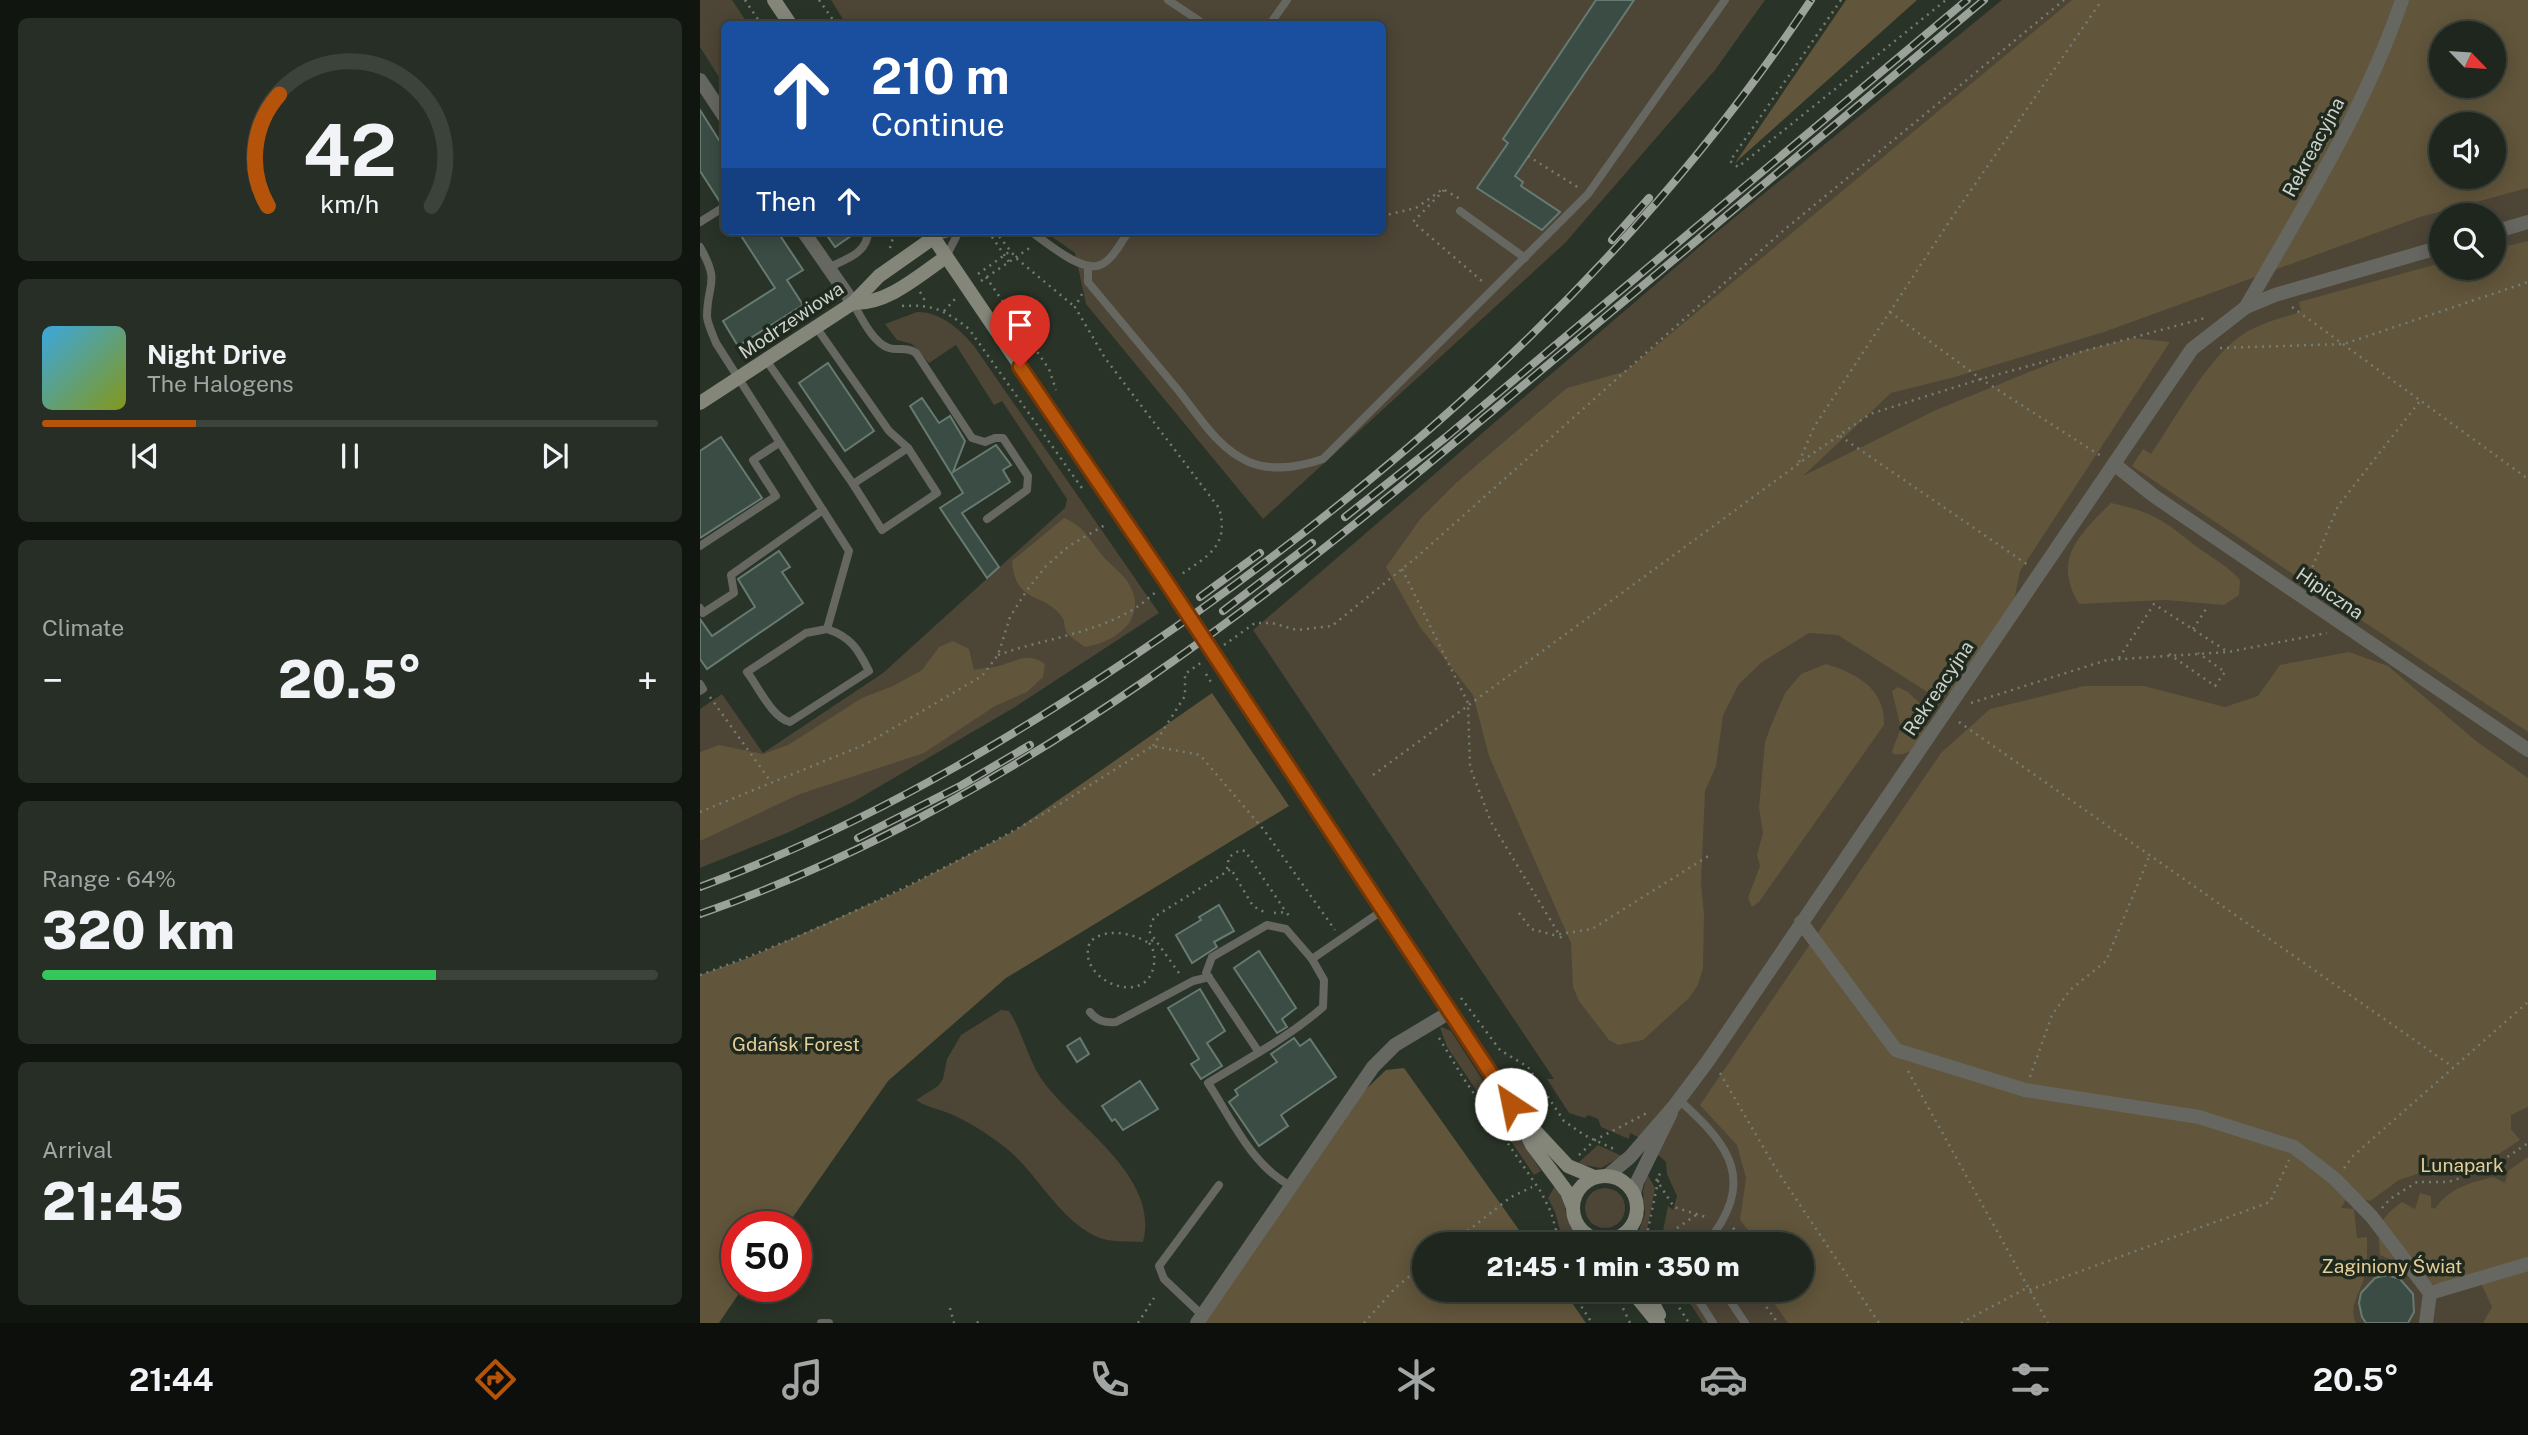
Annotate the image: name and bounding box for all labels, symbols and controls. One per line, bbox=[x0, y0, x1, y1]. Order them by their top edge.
north arrow bbox=[2429, 21, 2506, 98]
map controls bbox=[2429, 21, 2506, 280]
text: 210 m bbox=[871, 47, 1010, 105]
icon: ahead bbox=[756, 49, 847, 140]
street label: Rekreacyjna bbox=[2278, 94, 2348, 200]
text: Continue bbox=[871, 106, 1005, 143]
text: 42 bbox=[303, 107, 397, 192]
button: sound bbox=[2429, 112, 2506, 189]
icon: ahead bbox=[830, 182, 868, 220]
text: Then bbox=[756, 186, 816, 217]
text: km/h bbox=[321, 188, 379, 218]
button: search bbox=[2429, 203, 2506, 280]
street label: Modrzewiowa bbox=[735, 277, 847, 363]
pin bbox=[990, 295, 1050, 367]
icon: arrive bbox=[1001, 306, 1039, 344]
text: Night Drive bbox=[147, 339, 287, 370]
text: The Halogens bbox=[147, 370, 294, 397]
icon: previous bbox=[126, 437, 164, 475]
icon: pause bbox=[331, 437, 369, 475]
icon: next bbox=[536, 437, 574, 475]
street label: Hipiczna bbox=[2292, 563, 2368, 623]
text: Climate bbox=[42, 614, 124, 641]
street label: Rekreacyjna bbox=[1898, 637, 1978, 739]
text: 20.5° bbox=[278, 649, 422, 710]
text: − bbox=[42, 658, 63, 703]
text: + bbox=[637, 658, 658, 703]
text: Range · 64% bbox=[42, 865, 176, 892]
text: 320 km bbox=[42, 900, 235, 961]
park label: Gdańsk Forest bbox=[732, 1033, 860, 1055]
position arrow bbox=[1474, 1067, 1548, 1141]
text: Arrival bbox=[42, 1136, 113, 1163]
park label: Lunapark bbox=[2420, 1154, 2504, 1176]
text: 21:45 bbox=[42, 1171, 184, 1232]
speed limit sign: 50 bbox=[721, 1211, 812, 1302]
text: 21:45 · 1 min · 350 m bbox=[1486, 1251, 1740, 1282]
park label: Zaginiony Świat bbox=[2321, 1255, 2463, 1277]
icon: directions bbox=[471, 1355, 520, 1404]
icon: music bbox=[778, 1355, 827, 1404]
icon: phone bbox=[1085, 1355, 1134, 1404]
icon: climate bbox=[1392, 1355, 1441, 1404]
icon: car bbox=[1699, 1355, 1748, 1404]
icon: filters bbox=[2006, 1355, 2055, 1404]
text: 21:44 bbox=[129, 1361, 213, 1398]
text: 20.5° bbox=[2313, 1361, 2399, 1398]

